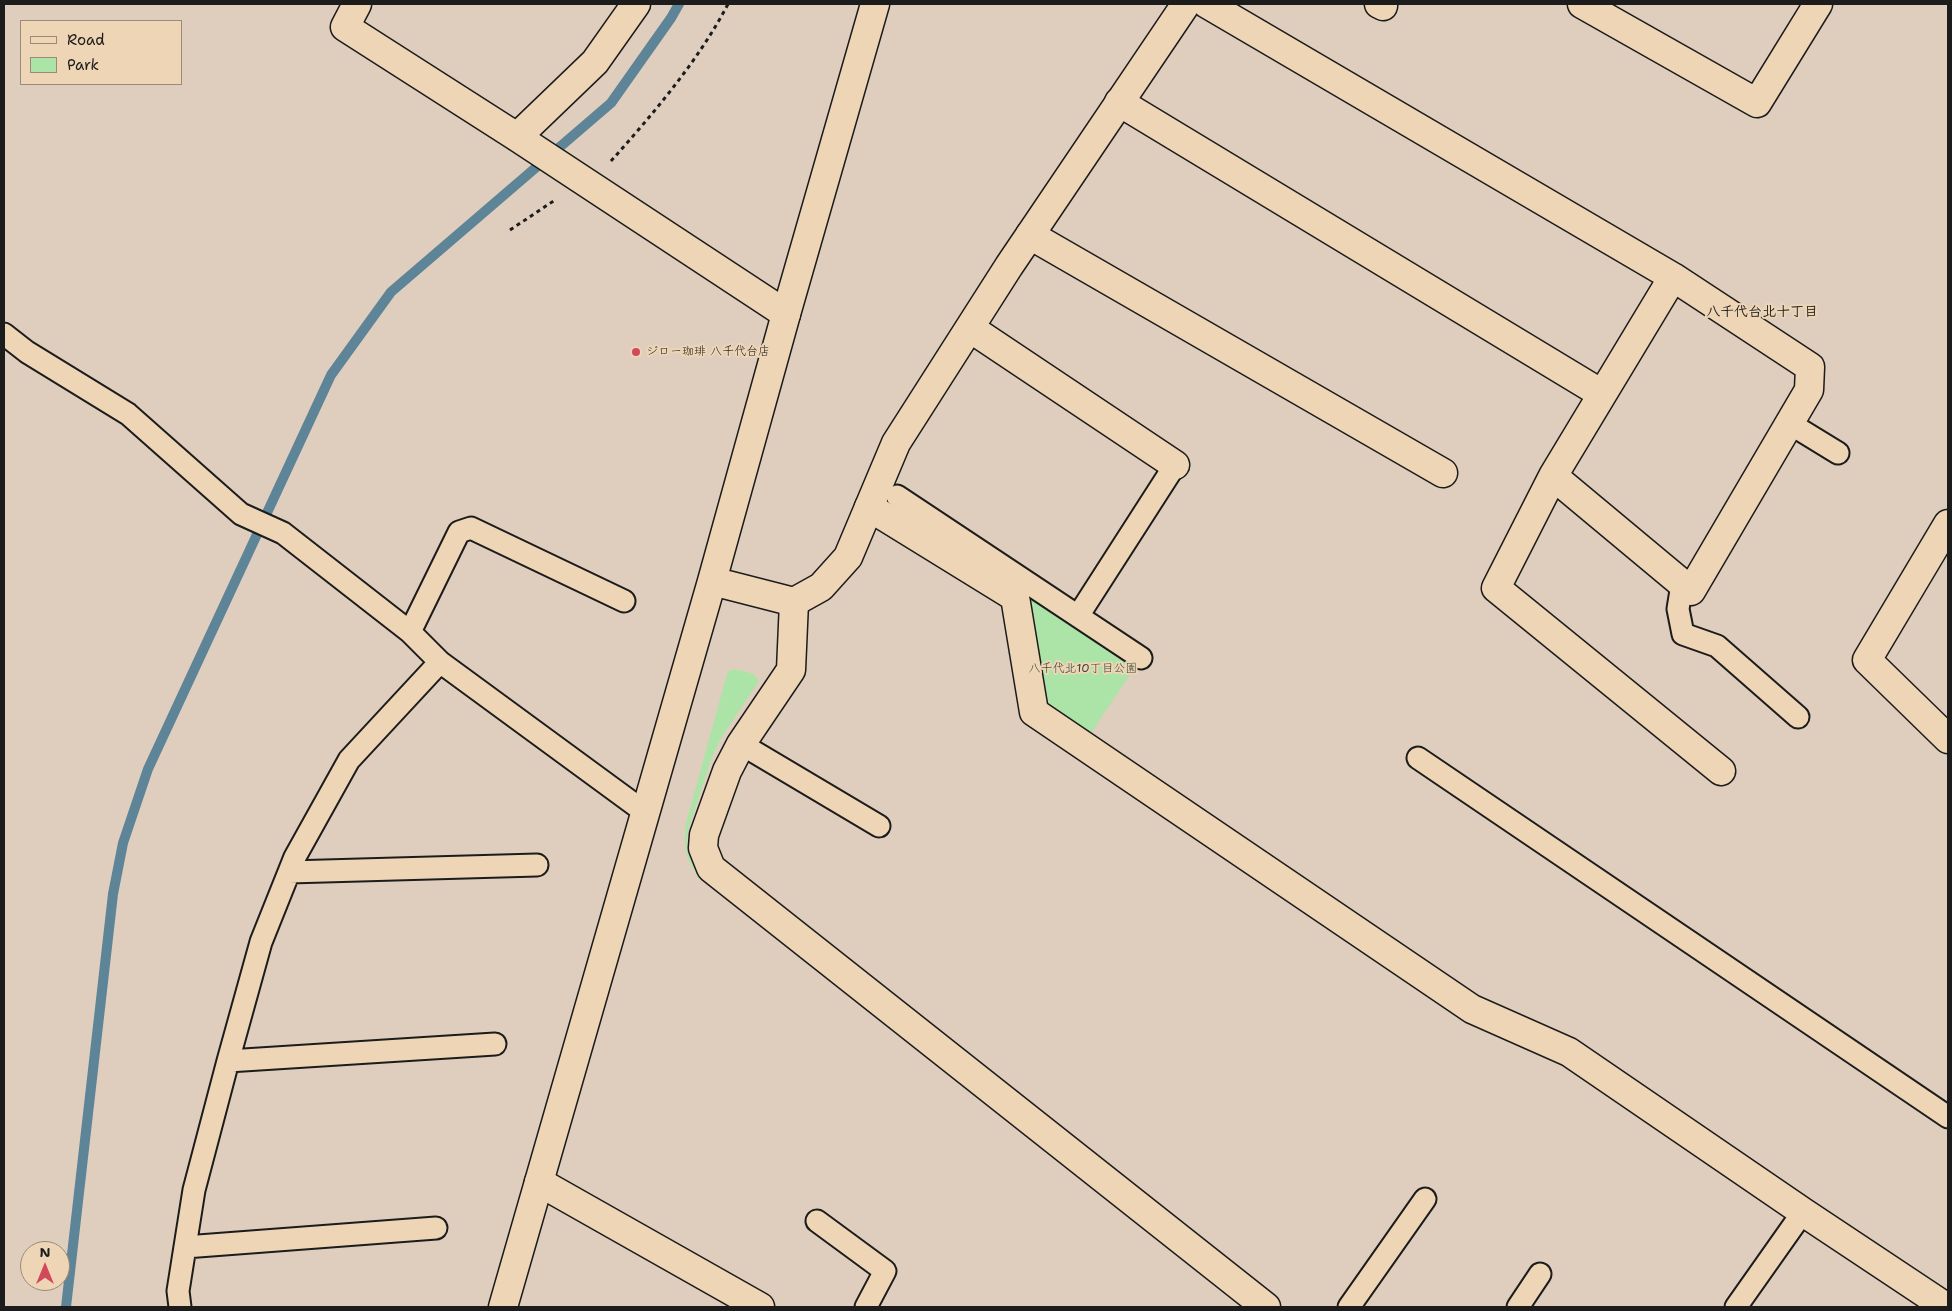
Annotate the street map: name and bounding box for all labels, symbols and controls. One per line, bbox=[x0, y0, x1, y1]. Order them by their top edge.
legend bbox=[20, 20, 182, 85]
text: Road bbox=[67, 30, 105, 50]
text: Park bbox=[67, 55, 99, 75]
district label: 八千代台北十丁目 bbox=[1706, 304, 1818, 320]
place label: ジロー珈琲 八千代台店 bbox=[646, 345, 770, 359]
marker: ジロー珈琲 八千代台店 bbox=[630, 346, 642, 358]
park label: 八千代北10丁目公園 bbox=[1028, 662, 1138, 676]
north arrow bbox=[20, 1241, 70, 1291]
text: N bbox=[39, 1243, 51, 1261]

